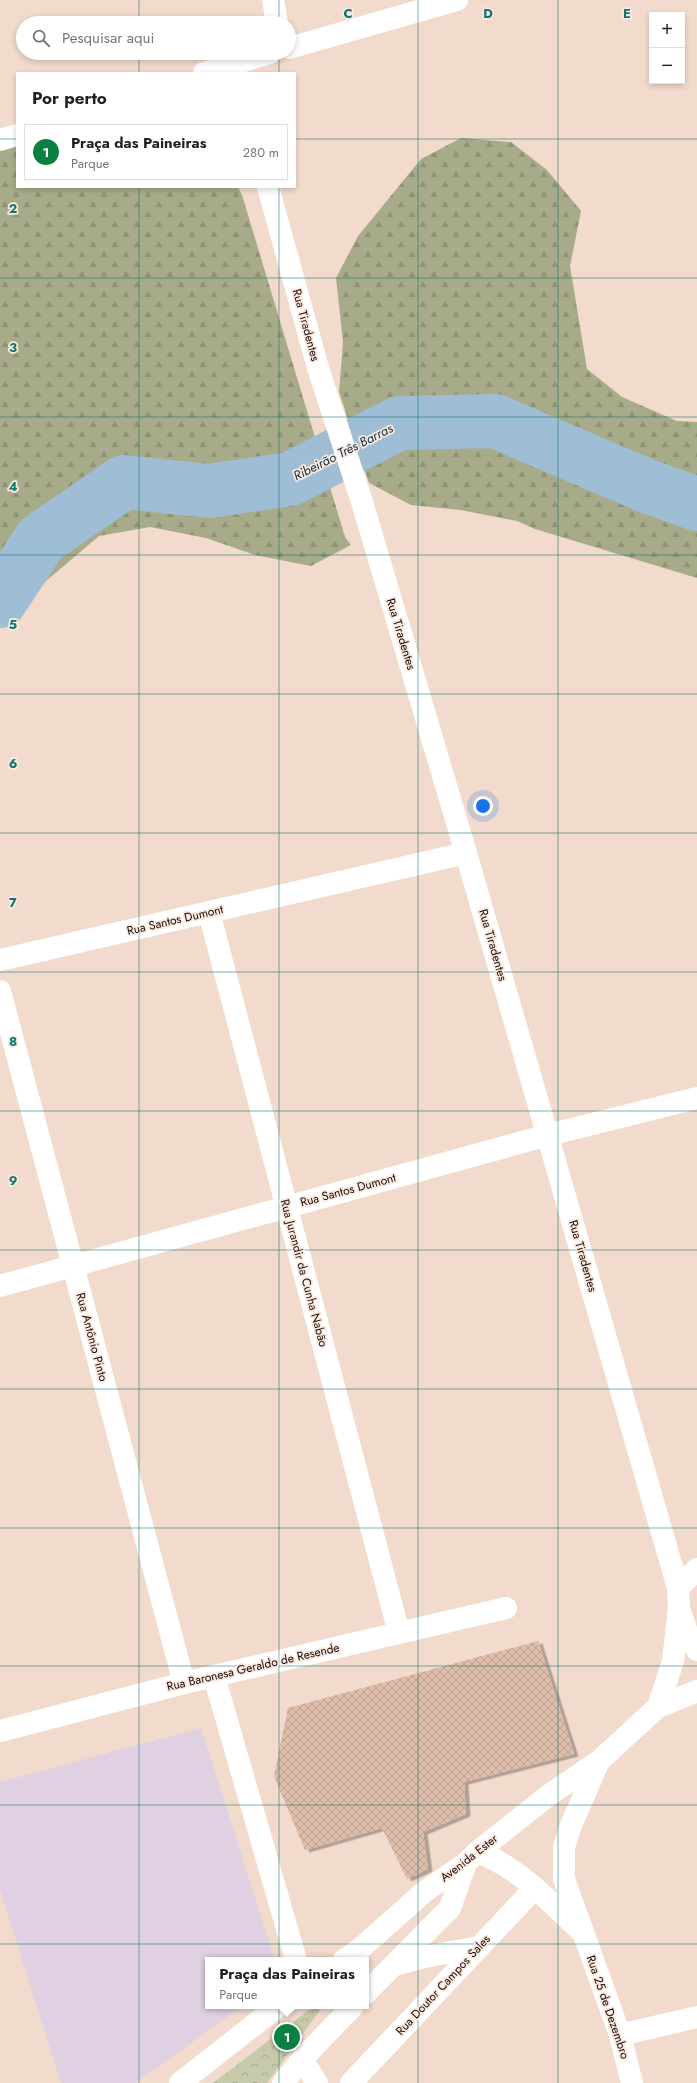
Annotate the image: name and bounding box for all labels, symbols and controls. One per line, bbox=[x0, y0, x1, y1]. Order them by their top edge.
text: C bbox=[343, 4, 353, 23]
text: D bbox=[483, 4, 493, 23]
text: E bbox=[623, 4, 631, 23]
map controls bbox=[649, 12, 685, 84]
button: + bbox=[649, 12, 685, 48]
search box bbox=[16, 16, 296, 60]
icon: search bbox=[30, 27, 52, 49]
text: Pesquisar aqui bbox=[62, 27, 154, 49]
button: − bbox=[649, 48, 685, 84]
text: Por perto bbox=[32, 86, 107, 110]
text: Praça das Paineiras bbox=[71, 132, 207, 154]
text: 1 bbox=[43, 143, 49, 162]
text: 280 m bbox=[243, 143, 279, 162]
text: Parque bbox=[71, 154, 109, 173]
text: 2 bbox=[9, 199, 17, 218]
street label: Rua Tiradentes bbox=[288, 287, 324, 363]
text: 3 bbox=[9, 338, 17, 357]
water label: Ribeirão Três Barras bbox=[290, 418, 397, 485]
text: 4 bbox=[8, 477, 18, 496]
street label: Rua Tiradentes bbox=[382, 596, 421, 672]
text: 5 bbox=[9, 615, 17, 634]
text: 6 bbox=[9, 754, 18, 773]
your location bbox=[473, 796, 493, 816]
text: 7 bbox=[9, 893, 17, 912]
street label: Rua Santos Dumont bbox=[125, 900, 225, 940]
street label: Rua Tiradentes bbox=[474, 907, 512, 983]
text: 8 bbox=[9, 1032, 17, 1051]
street label: Rua Santos Dumont bbox=[298, 1169, 398, 1211]
text: 9 bbox=[9, 1171, 18, 1190]
street label: Rua Jurandir da Cunha Nabão bbox=[276, 1197, 333, 1349]
street label: Rua Tiradentes bbox=[564, 1218, 602, 1294]
street label: Rua Antônio Pinto bbox=[72, 1291, 113, 1384]
street label: Rua Baronesa Geraldo de Resende bbox=[165, 1638, 341, 1696]
street label: Avenida Ester bbox=[436, 1829, 502, 1886]
street label: Rua Doutor Campos Sales bbox=[391, 1931, 495, 2039]
street label: Rua 25 de Dezembro bbox=[582, 1953, 634, 2062]
popup bbox=[205, 1957, 369, 2009]
text: Praça das Paineiras bbox=[219, 1963, 355, 1985]
text: Parque bbox=[219, 1985, 257, 2004]
pin: 1 bbox=[274, 2022, 300, 2052]

